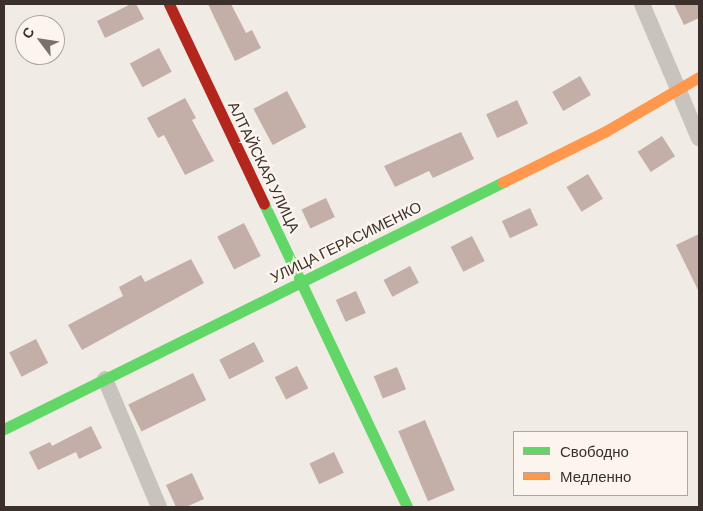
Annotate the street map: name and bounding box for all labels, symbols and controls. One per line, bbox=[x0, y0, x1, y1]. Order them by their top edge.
north arrow bbox=[15, 15, 65, 65]
text: С bbox=[18, 24, 37, 41]
street label: АЛТАЙСКАЯ УЛИЦА bbox=[224, 98, 304, 236]
street label: УЛИЦА ГЕРАСИМЕНКО bbox=[268, 198, 424, 286]
legend bbox=[513, 431, 688, 496]
text: Свободно bbox=[560, 442, 629, 460]
text: Медленно bbox=[560, 467, 631, 485]

